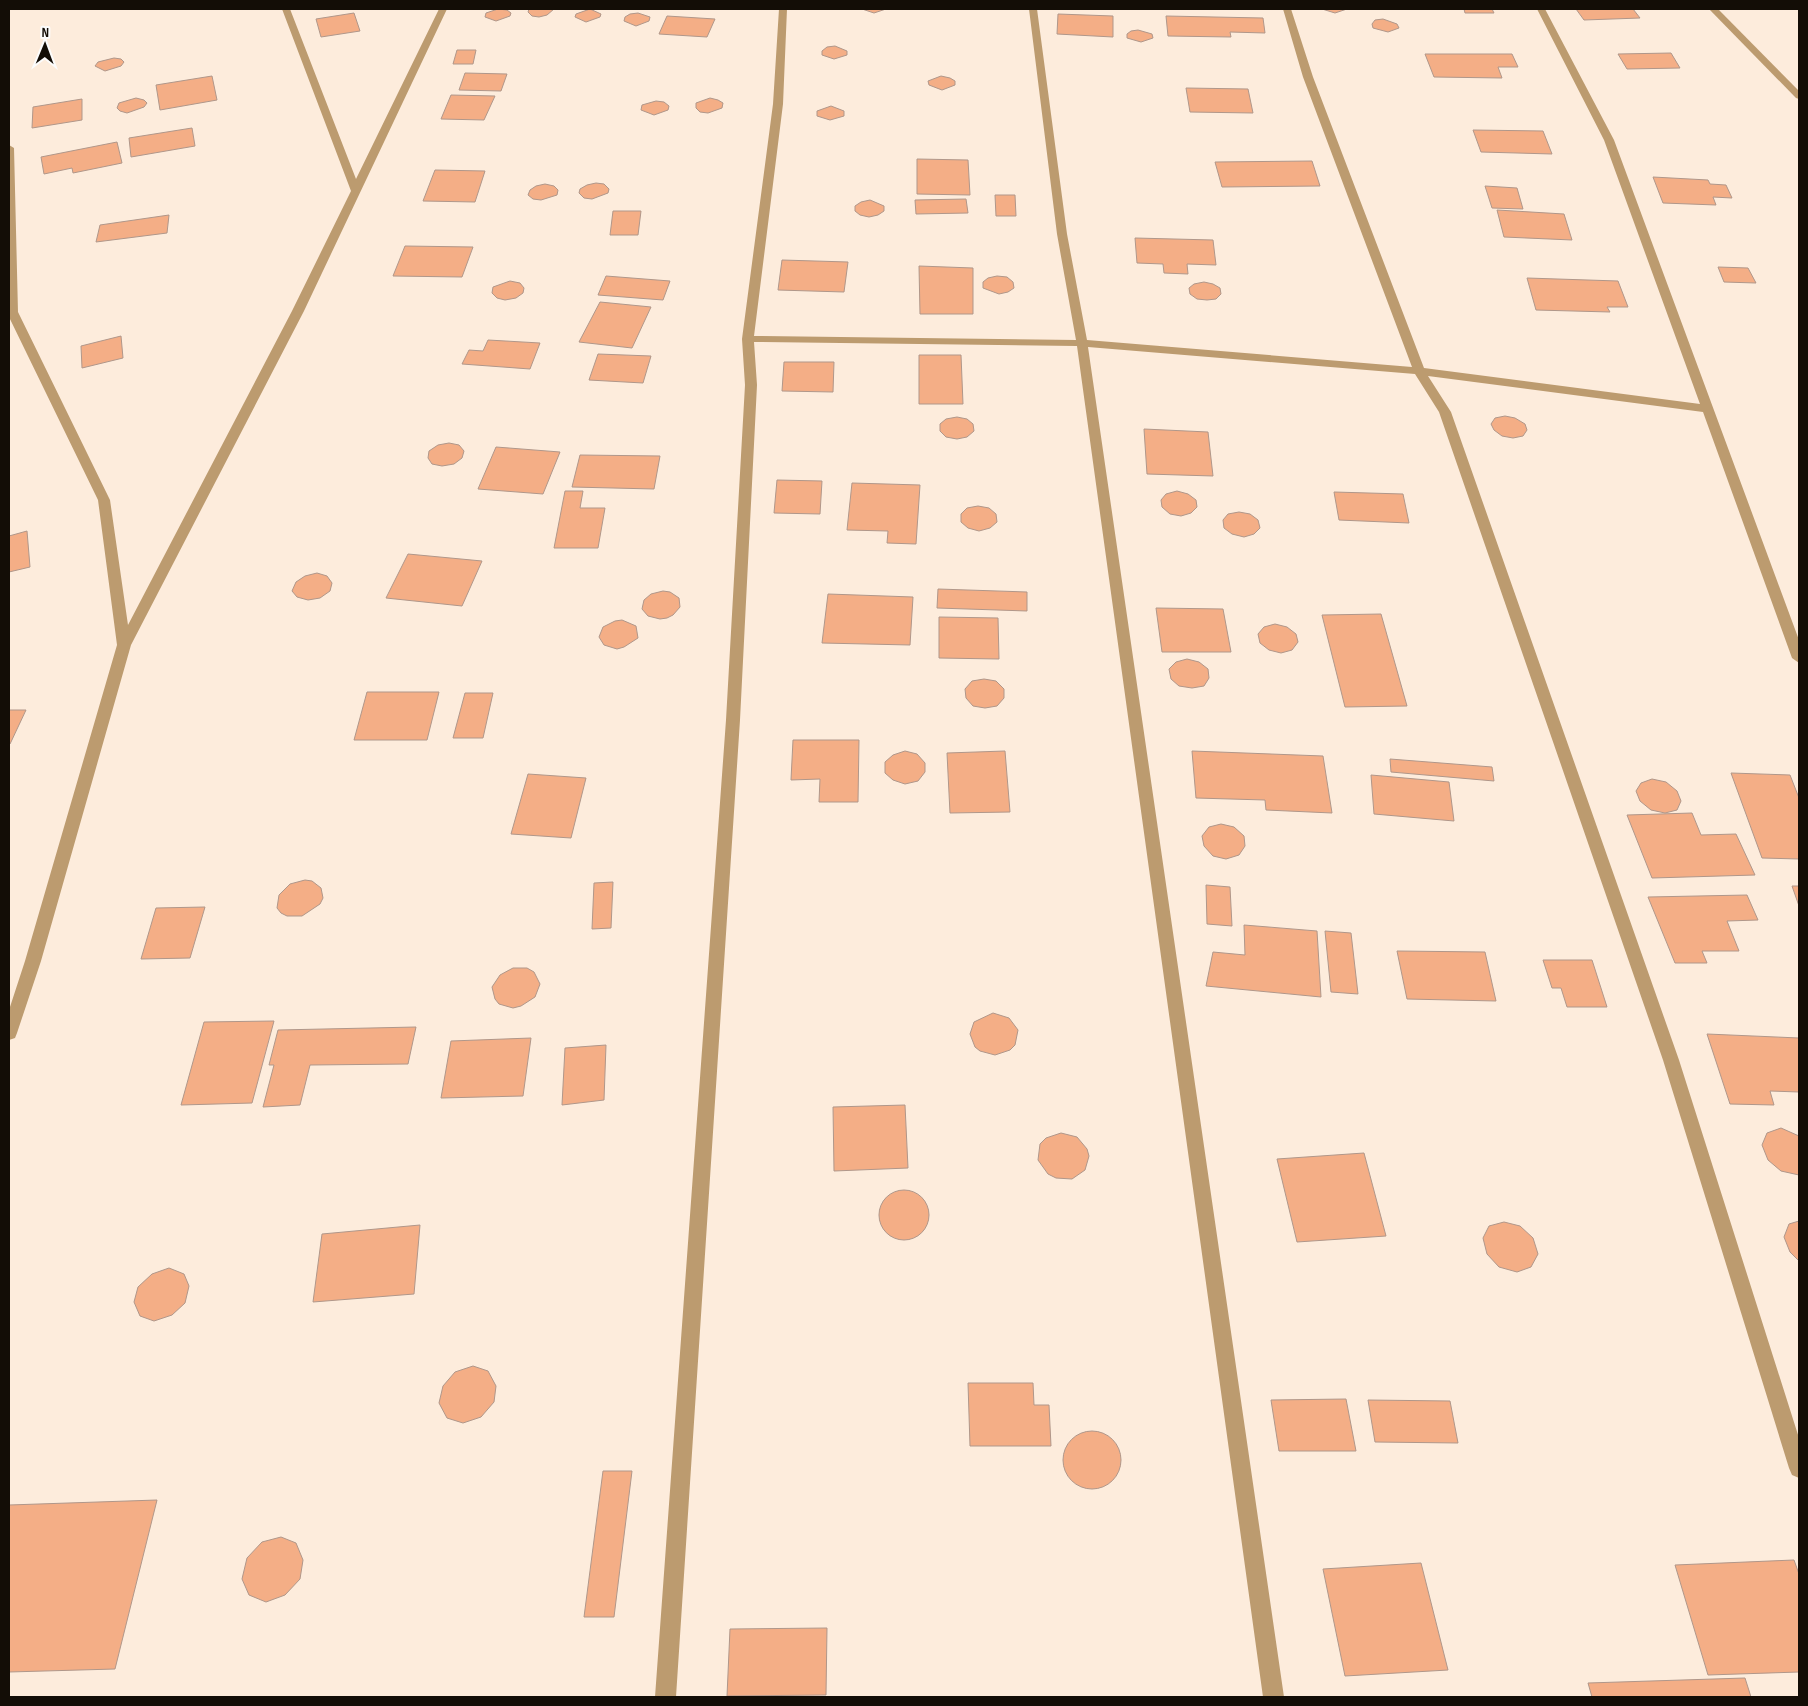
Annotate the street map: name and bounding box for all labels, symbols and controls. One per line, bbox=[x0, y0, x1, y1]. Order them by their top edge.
north arrow bbox=[20, 20, 70, 70]
text: N bbox=[41, 24, 49, 41]

